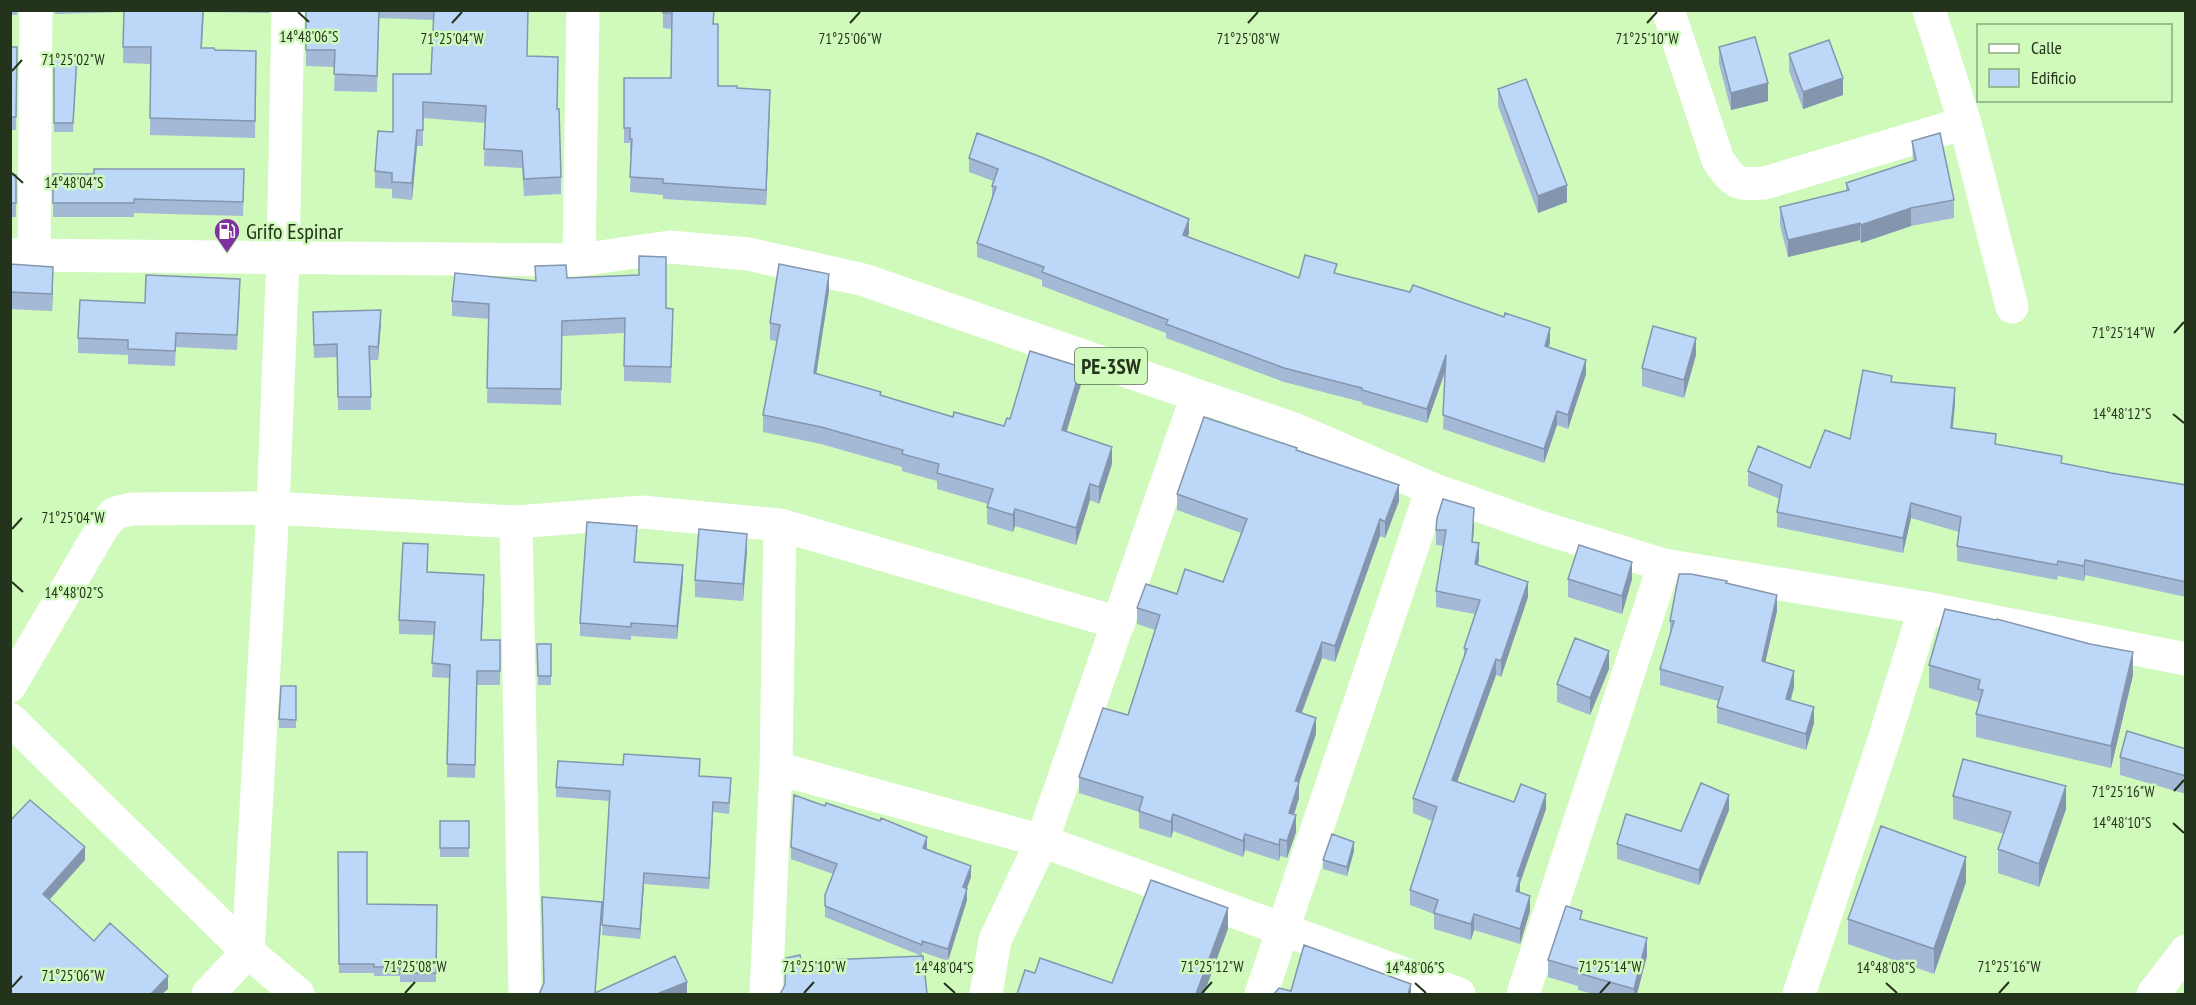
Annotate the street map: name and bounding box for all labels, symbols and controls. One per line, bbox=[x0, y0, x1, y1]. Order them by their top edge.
legend bbox=[1977, 24, 2172, 102]
text: 14°48'06"S bbox=[279, 27, 339, 46]
text: 71°25'04"W bbox=[420, 29, 484, 48]
text: 71°25'06"W bbox=[818, 29, 882, 48]
text: 71°25'08"W bbox=[1216, 29, 1280, 48]
text: 71°25'10"W bbox=[1615, 29, 1679, 48]
text: Calle bbox=[2031, 36, 2062, 59]
text: 71°25'02"W bbox=[41, 50, 105, 69]
text: Edificio bbox=[2031, 66, 2077, 89]
text: 14°48'04"S bbox=[44, 173, 104, 192]
fuel station icon: Grifo Espinar bbox=[212, 216, 242, 254]
place label: Grifo Espinar bbox=[246, 217, 343, 245]
text: 71°25'14"W bbox=[2091, 323, 2155, 342]
road number: PE-3SW bbox=[1075, 348, 1147, 384]
text: 14°48'12"S bbox=[2092, 404, 2152, 423]
text: 71°25'04"W bbox=[41, 508, 105, 527]
text: 14°48'02"S bbox=[44, 583, 104, 602]
text: 71°25'16"W bbox=[2091, 782, 2155, 801]
text: 14°48'10"S bbox=[2092, 813, 2152, 832]
text: 71°25'08"W bbox=[383, 957, 447, 976]
text: 71°25'10"W bbox=[782, 957, 846, 976]
text: 71°25'12"W bbox=[1180, 957, 1244, 976]
text: 71°25'14"W bbox=[1578, 957, 1642, 976]
text: 71°25'16"W bbox=[1977, 957, 2041, 976]
text: 14°48'04"S bbox=[914, 958, 974, 977]
text: 14°48'06"S bbox=[1385, 958, 1445, 977]
text: 14°48'08"S bbox=[1856, 958, 1916, 977]
text: 71°25'06"W bbox=[41, 966, 105, 985]

